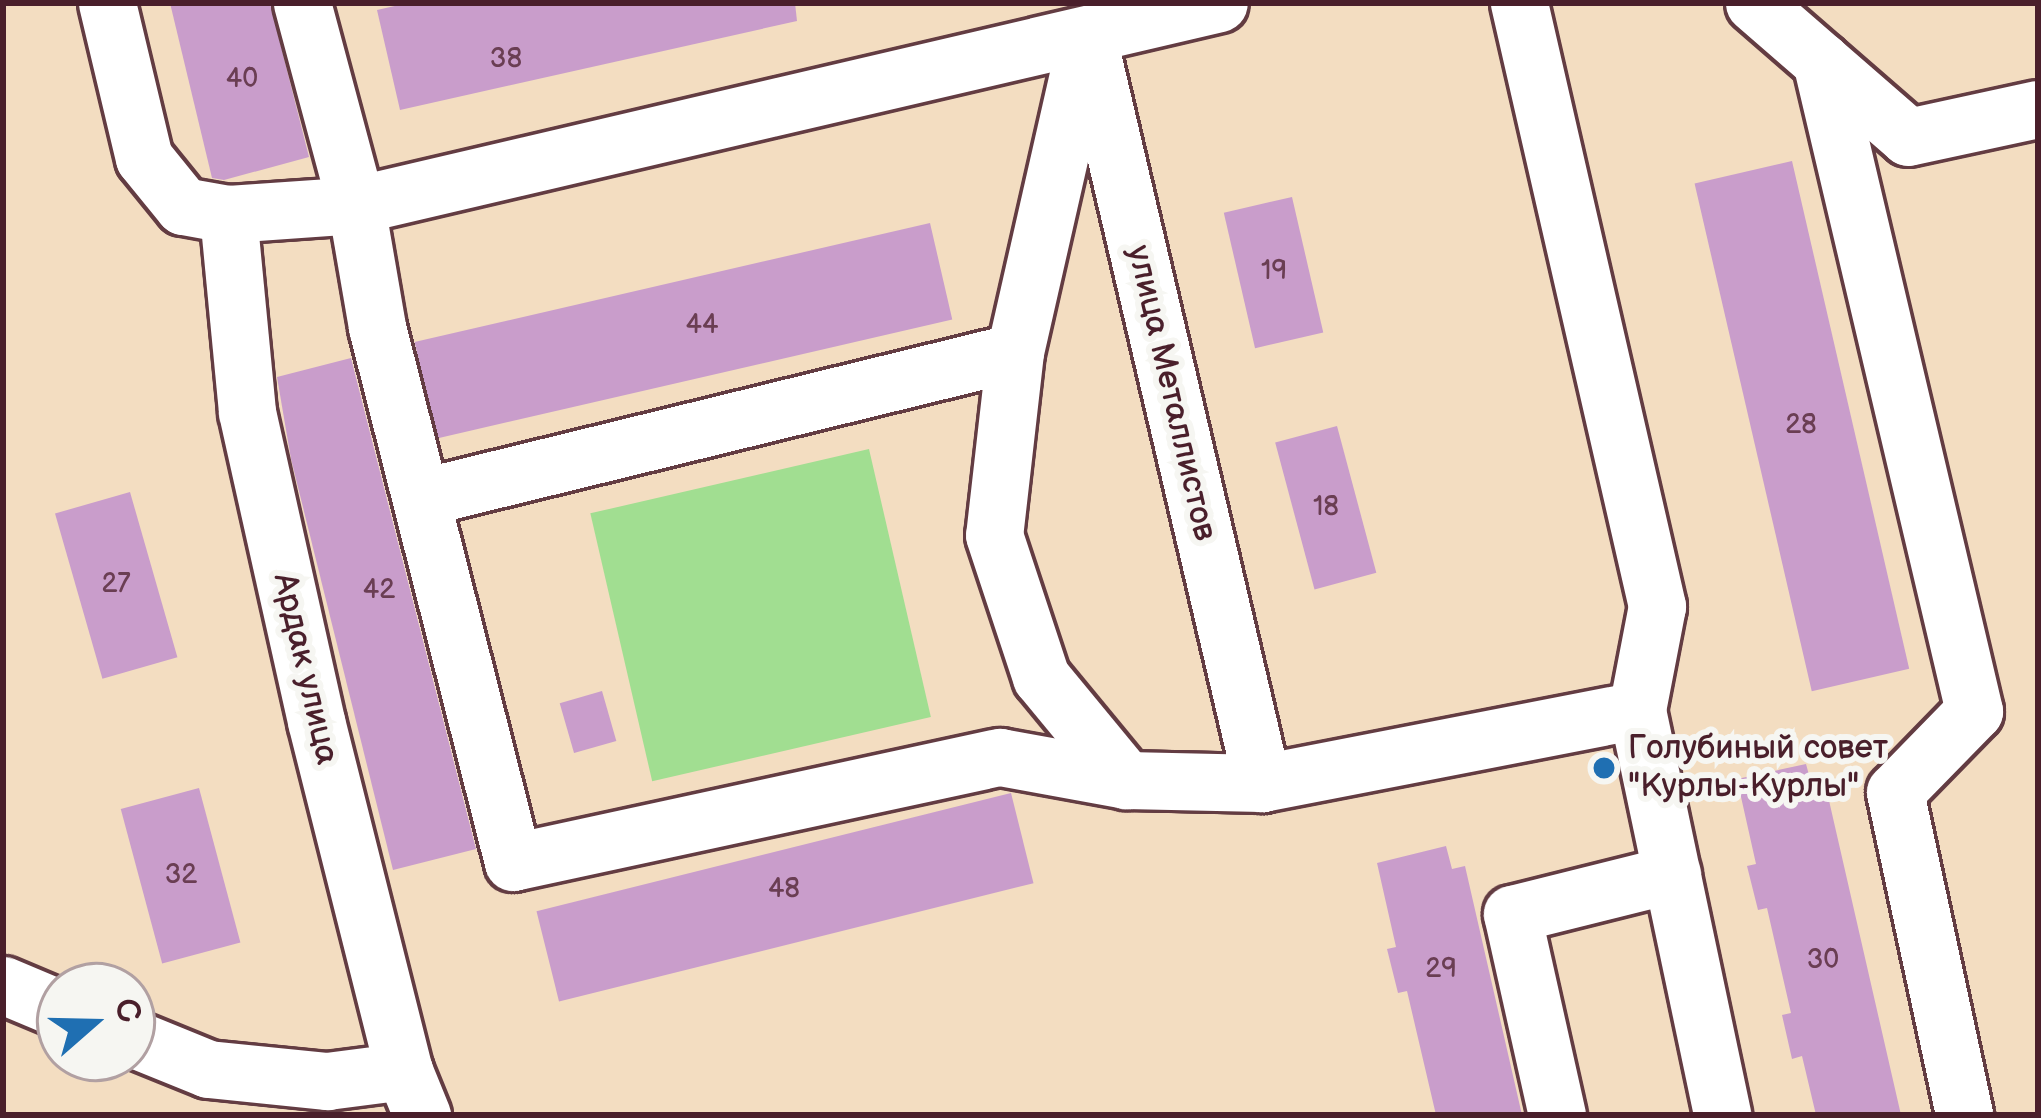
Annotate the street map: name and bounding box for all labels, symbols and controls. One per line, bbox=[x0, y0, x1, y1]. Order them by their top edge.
house number: 38 bbox=[490, 44, 522, 76]
house number: 40 bbox=[226, 64, 258, 96]
street label: улица Металлистов bbox=[1118, 242, 1224, 544]
house number: 19 bbox=[1261, 256, 1287, 288]
house number: 44 bbox=[686, 310, 718, 342]
house number: 28 bbox=[1785, 410, 1817, 442]
house number: 18 bbox=[1313, 492, 1339, 524]
house number: 27 bbox=[101, 569, 131, 601]
street label: Ардак улица bbox=[264, 570, 346, 768]
house number: 42 bbox=[363, 575, 395, 607]
place label: Голубиный совет "Курлы-Курлы" bbox=[1628, 729, 1888, 807]
marker: Голубиный совет "Курлы-Курлы" bbox=[1591, 755, 1617, 781]
house number: 32 bbox=[165, 860, 197, 892]
house number: 48 bbox=[768, 874, 800, 906]
house number: 30 bbox=[1807, 945, 1839, 977]
house number: 29 bbox=[1425, 954, 1457, 986]
north arrow bbox=[36, 962, 156, 1082]
text: С bbox=[104, 993, 150, 1028]

